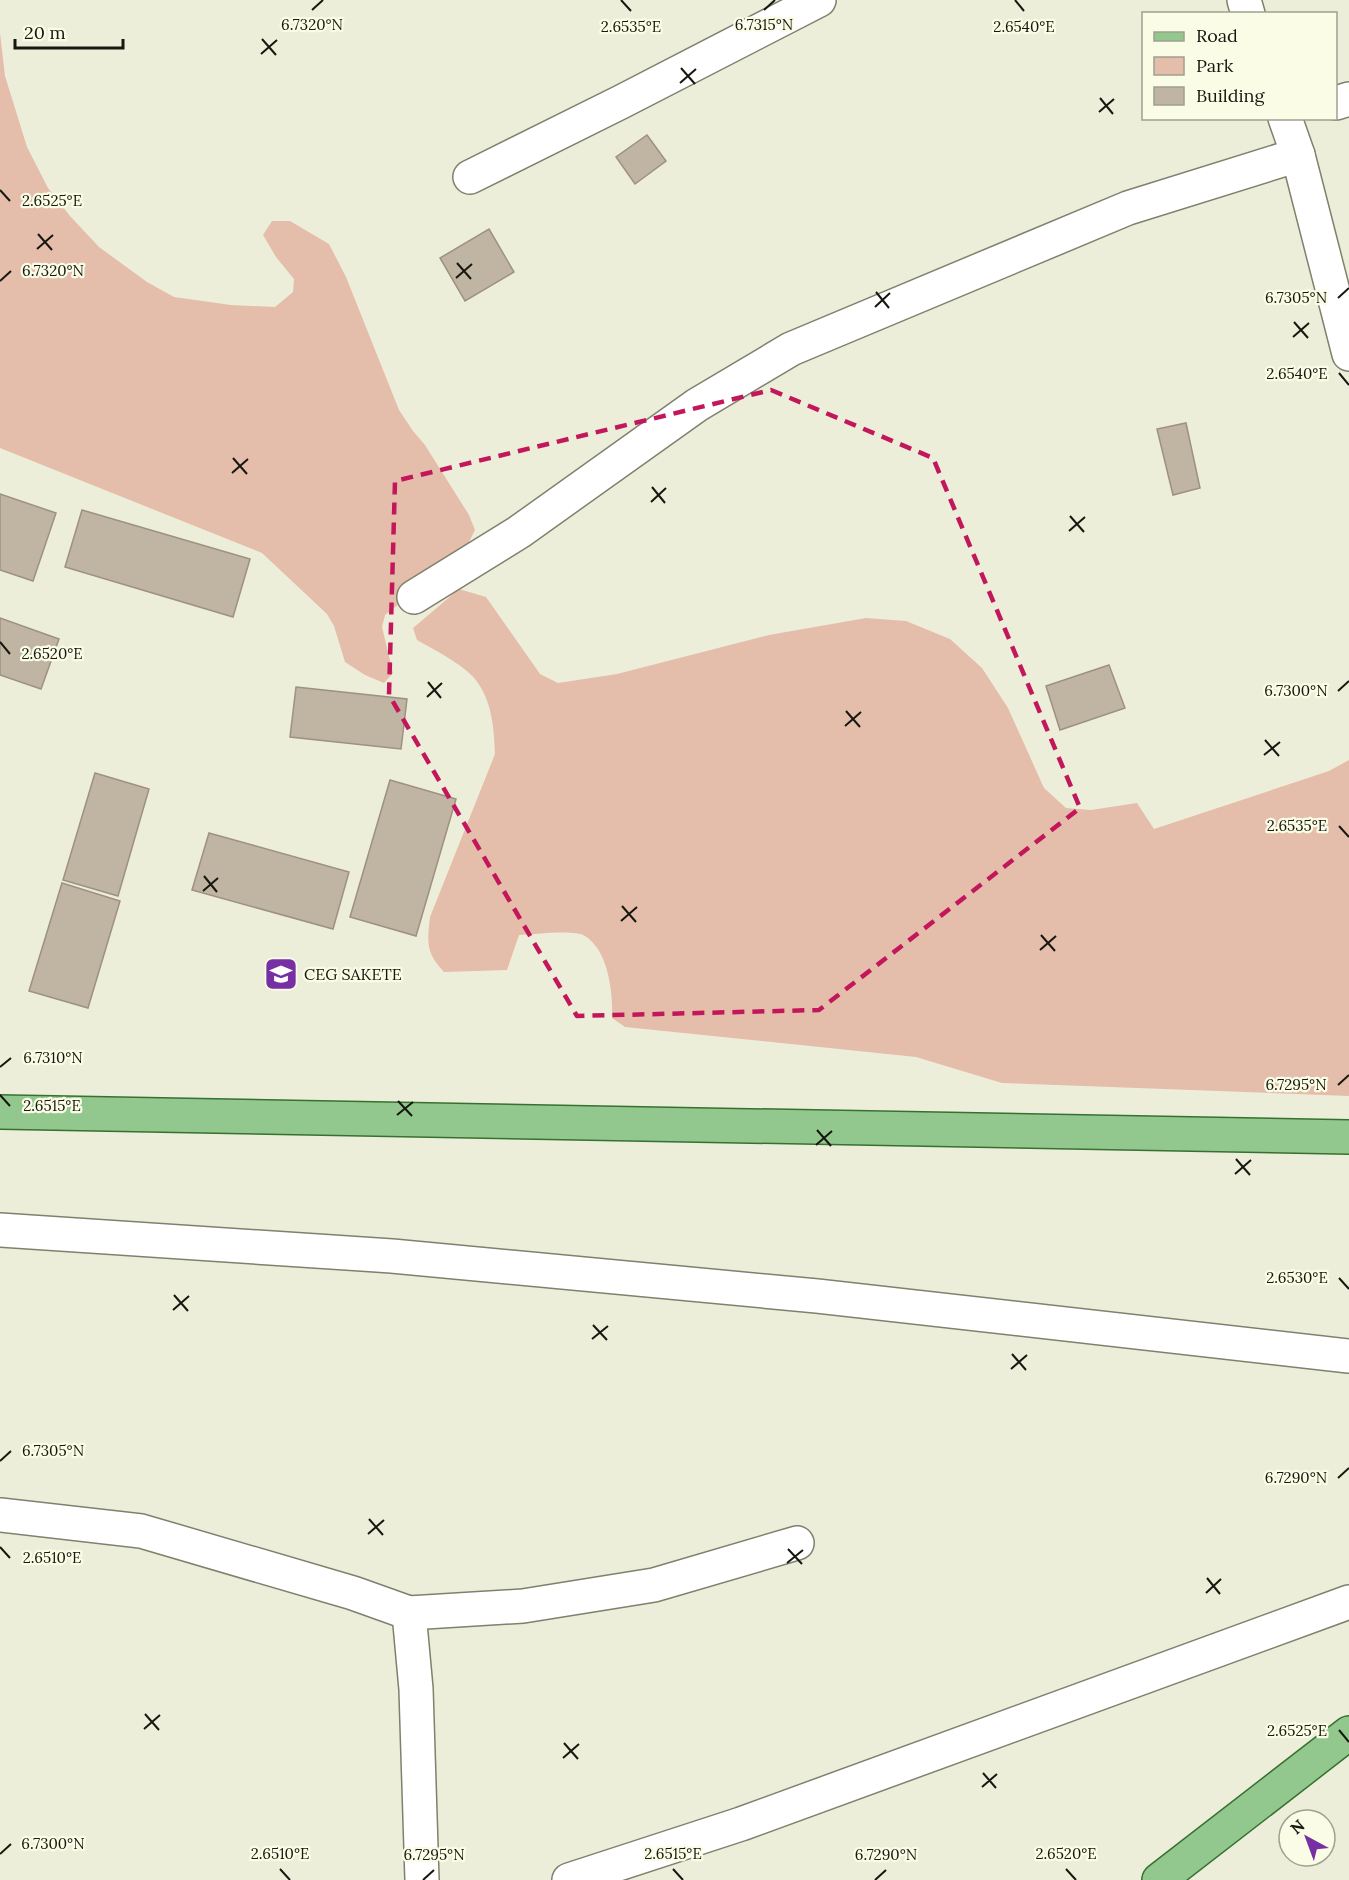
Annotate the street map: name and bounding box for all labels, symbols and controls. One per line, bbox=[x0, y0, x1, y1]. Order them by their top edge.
scale bar bbox=[15, 12, 123, 50]
legend bbox=[1142, 12, 1337, 120]
text: 6.7320°N bbox=[281, 15, 343, 34]
text: 6.7315°N bbox=[735, 15, 793, 34]
text: 2.6535°E bbox=[601, 17, 661, 36]
text: 2.6540°E bbox=[993, 17, 1055, 36]
text: 20 m bbox=[24, 21, 66, 44]
text: Road bbox=[1196, 24, 1238, 47]
text: Park bbox=[1196, 54, 1234, 77]
text: Building bbox=[1196, 84, 1266, 107]
text: 2.6525°E bbox=[22, 191, 82, 210]
text: 6.7320°N bbox=[22, 261, 84, 280]
text: 6.7305°N bbox=[1265, 288, 1327, 307]
text: 2.6540°E bbox=[1266, 364, 1328, 383]
text: 2.6520°E bbox=[21, 644, 83, 663]
text: 6.7300°N bbox=[1264, 681, 1328, 700]
text: 2.6535°E bbox=[1267, 816, 1327, 835]
school or university icon: CEG SAKETE bbox=[263, 956, 299, 992]
place label: CEG SAKETE bbox=[304, 964, 402, 984]
text: 6.7310°N bbox=[23, 1048, 83, 1067]
text: 6.7295°N bbox=[1265, 1075, 1327, 1094]
text: 2.6515°E bbox=[23, 1096, 81, 1115]
text: 2.6530°E bbox=[1266, 1268, 1328, 1287]
text: 6.7305°N bbox=[22, 1441, 84, 1460]
text: 6.7290°N bbox=[1265, 1468, 1327, 1487]
text: 2.6510°E bbox=[23, 1548, 81, 1567]
text: 2.6525°E bbox=[1267, 1721, 1327, 1740]
north arrow bbox=[1277, 1808, 1337, 1868]
text: N bbox=[1286, 1815, 1308, 1838]
text: 6.7300°N bbox=[21, 1834, 85, 1853]
text: 2.6510°E bbox=[251, 1844, 309, 1863]
text: 2.6515°E bbox=[644, 1844, 702, 1863]
text: 2.6520°E bbox=[1035, 1844, 1097, 1863]
text: 6.7295°N bbox=[403, 1845, 465, 1864]
text: 6.7290°N bbox=[855, 1845, 917, 1864]

